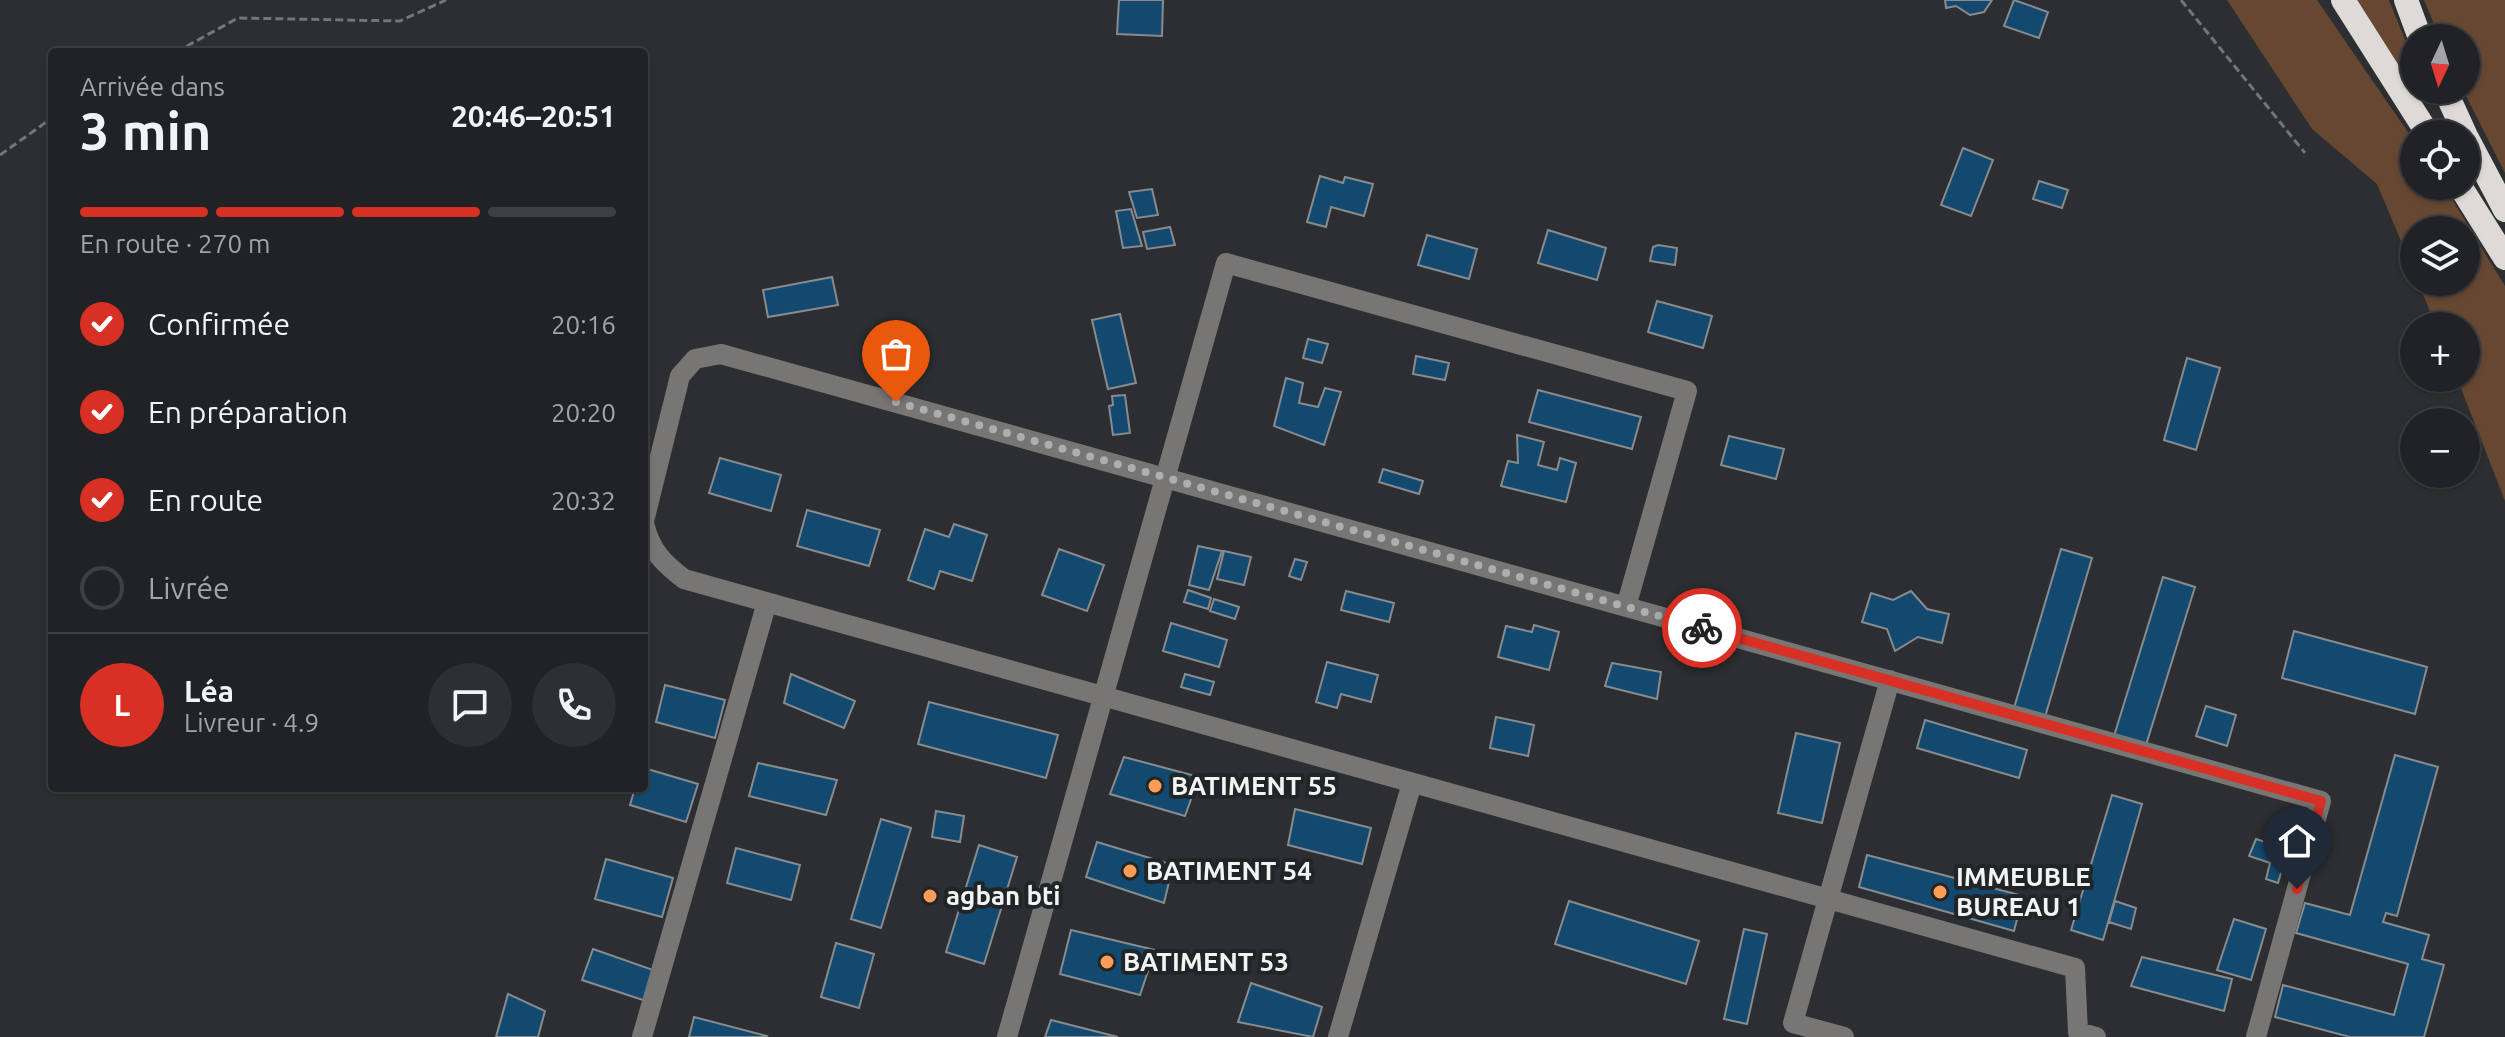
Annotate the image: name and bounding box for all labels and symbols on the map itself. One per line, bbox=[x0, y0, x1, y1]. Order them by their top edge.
north arrow bbox=[2400, 24, 2480, 104]
pin bbox=[862, 320, 930, 402]
courier bbox=[1662, 588, 1742, 668]
place label: BATIMENT 55 bbox=[1171, 771, 1337, 800]
marker: BATIMENT 55 bbox=[1146, 777, 1164, 795]
pin bbox=[2263, 807, 2331, 889]
place label: BATIMENT 54 bbox=[1146, 856, 1312, 885]
marker: BATIMENT 54 bbox=[1121, 862, 1139, 880]
place label: IMMEUBLE BUREAU 1 bbox=[1956, 862, 2091, 921]
place label: agban bti bbox=[946, 881, 1061, 910]
marker: IMMEUBLE BUREAU 1 bbox=[1931, 883, 1949, 901]
marker: agban bti bbox=[921, 887, 939, 905]
place label: BATIMENT 53 bbox=[1123, 947, 1289, 976]
marker: BATIMENT 53 bbox=[1098, 953, 1116, 971]

